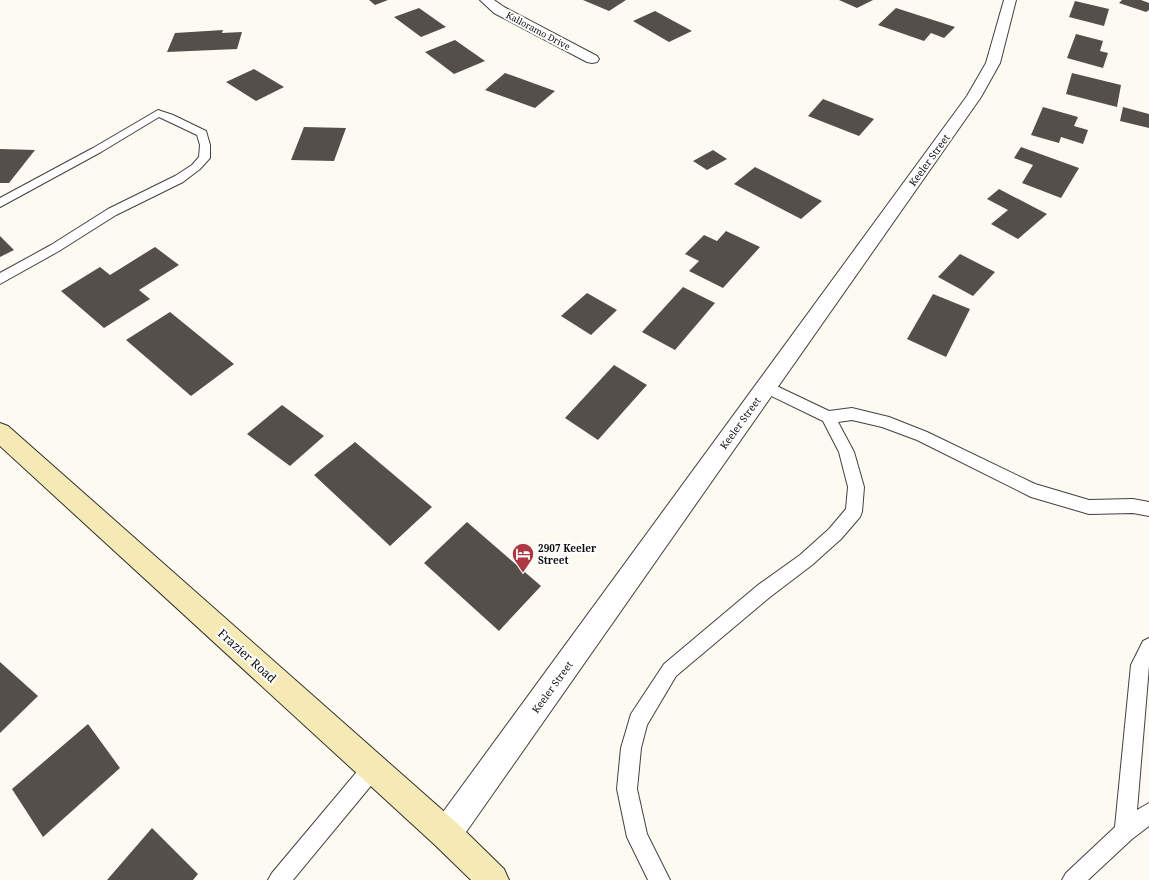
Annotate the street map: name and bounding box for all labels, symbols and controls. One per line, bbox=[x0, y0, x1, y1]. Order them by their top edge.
street label: Kalloramo Drive bbox=[504, 8, 573, 53]
street label: Keeler Street bbox=[905, 131, 953, 189]
street label: Keeler Street bbox=[716, 394, 764, 452]
hotel icon: 2907 Keeler Street bbox=[510, 541, 536, 574]
place label: 2907 Keeler Street bbox=[538, 541, 597, 567]
street label: Frazier Road bbox=[214, 625, 281, 687]
street label: Keeler Street bbox=[528, 658, 576, 716]

